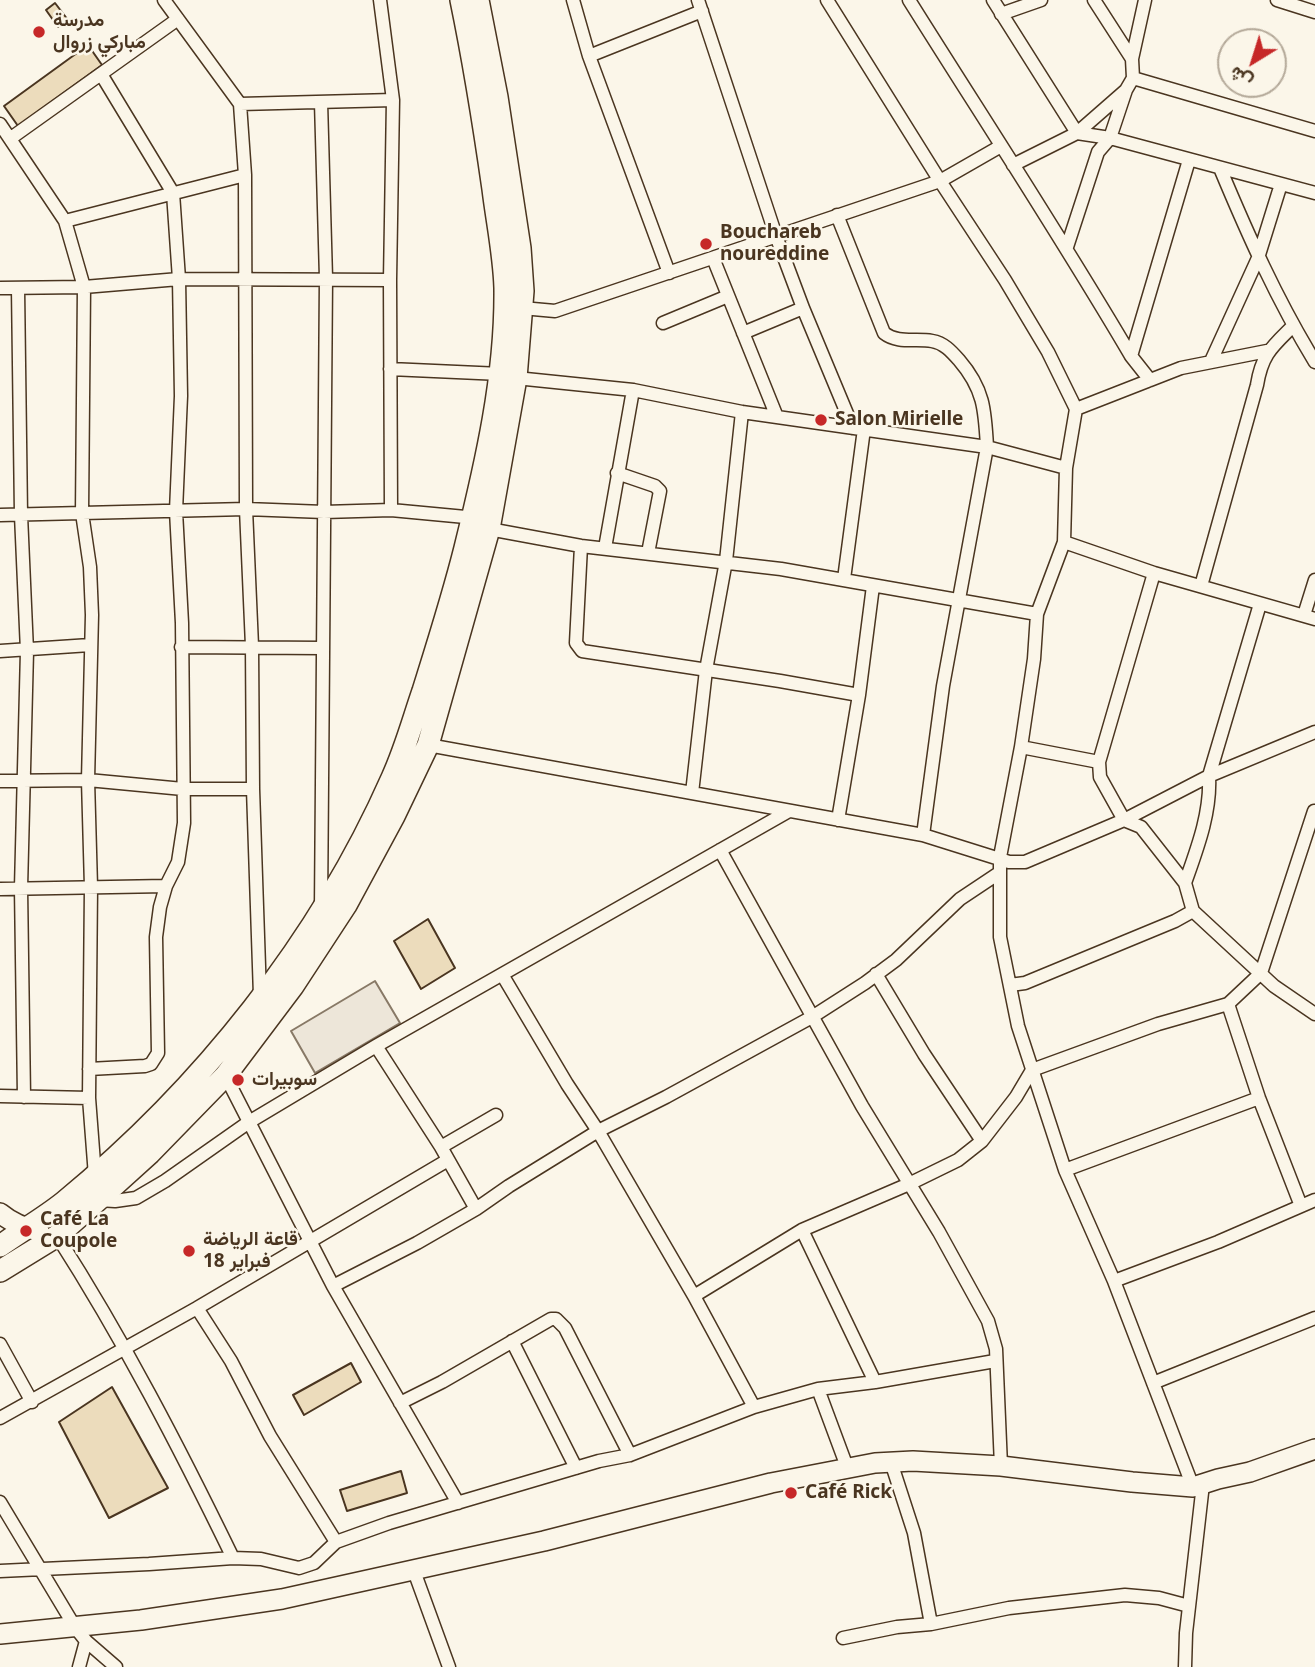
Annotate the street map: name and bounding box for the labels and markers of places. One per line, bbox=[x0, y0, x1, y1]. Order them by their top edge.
place label: مدرسة مباركي زروال bbox=[53, 10, 146, 54]
marker: مدرسة مباركي زروال bbox=[31, 24, 47, 40]
place label: Bouchareb noureddine bbox=[720, 222, 829, 266]
marker: Bouchareb noureddine bbox=[698, 236, 714, 252]
place label: Salon Mirielle bbox=[835, 409, 963, 431]
marker: Salon Mirielle bbox=[813, 412, 829, 428]
place label: سوبيرات bbox=[252, 1069, 317, 1091]
marker: سوبيرات bbox=[230, 1072, 246, 1088]
place label: Café La Coupole bbox=[40, 1209, 117, 1253]
marker: Café La Coupole bbox=[18, 1223, 34, 1239]
place label: قاعة الرياضة 18 فبراير bbox=[203, 1229, 298, 1273]
marker: قاعة الرياضة 18 فبراير bbox=[181, 1243, 197, 1259]
place label: Café Rick bbox=[805, 1482, 892, 1504]
marker: Café Rick bbox=[783, 1485, 799, 1501]

